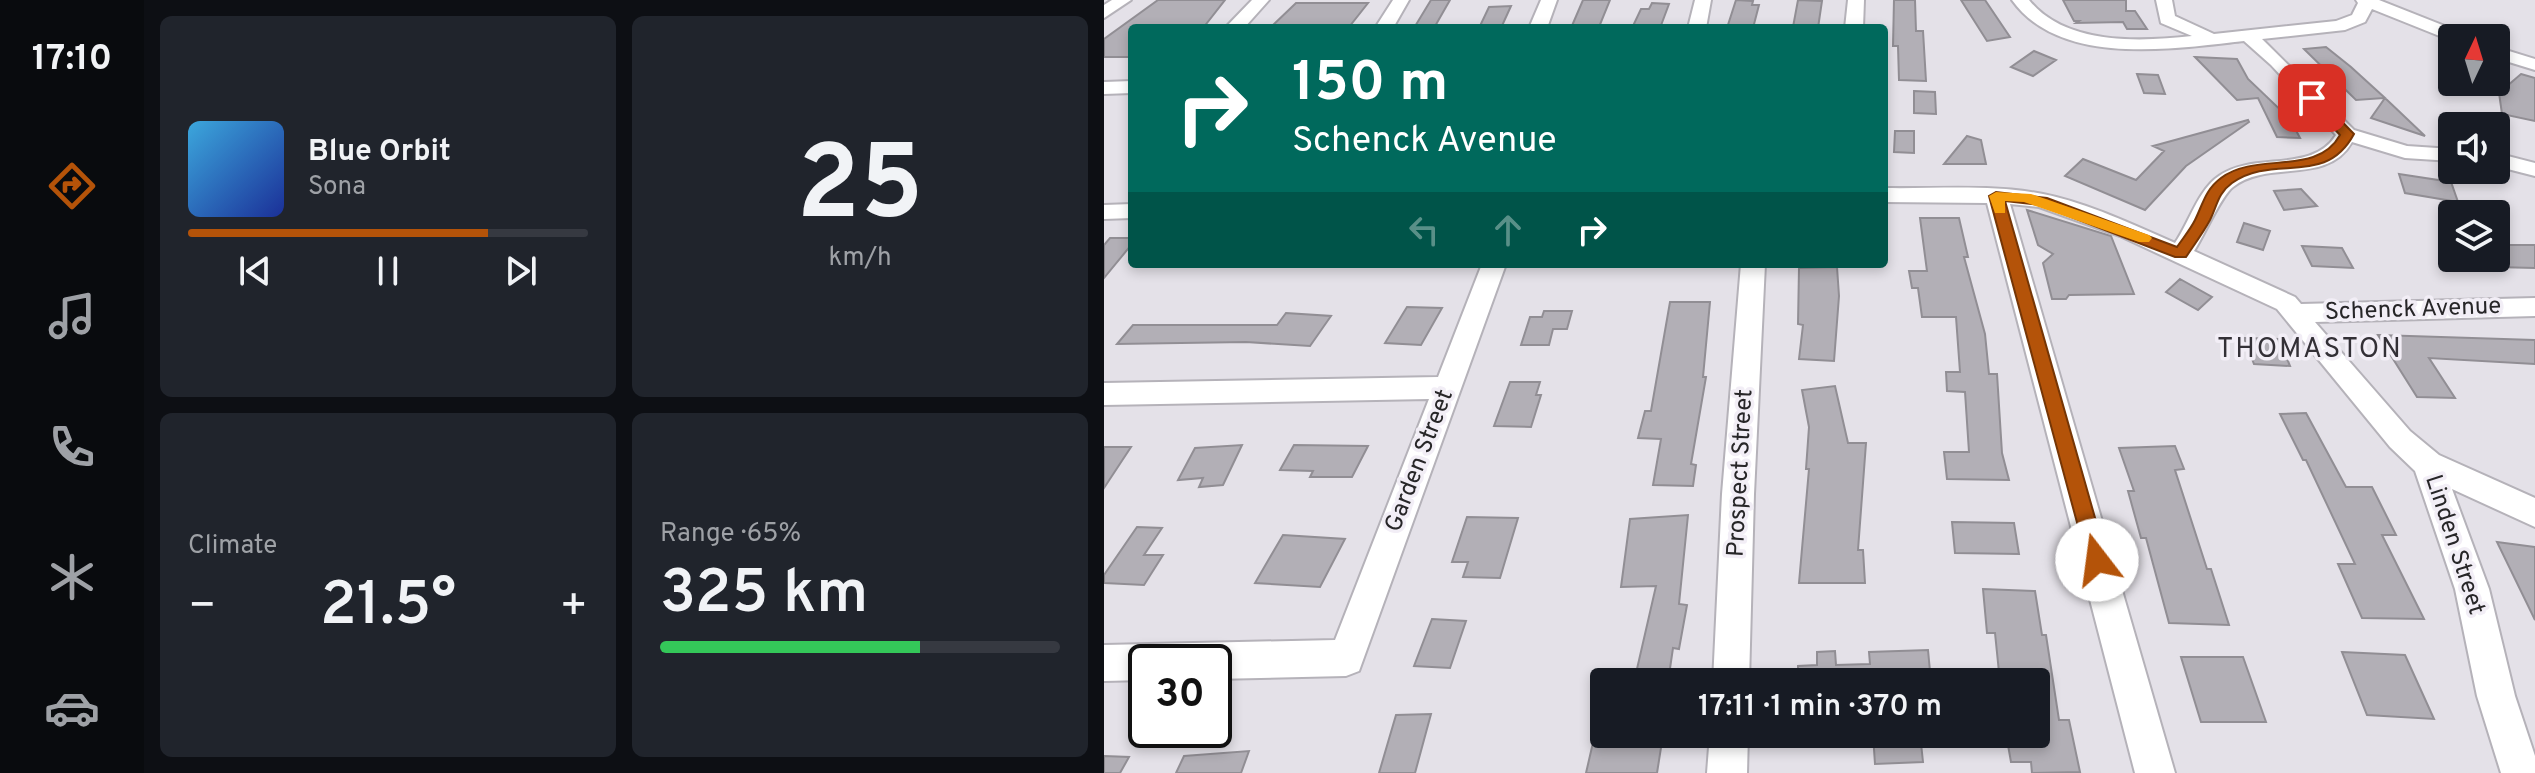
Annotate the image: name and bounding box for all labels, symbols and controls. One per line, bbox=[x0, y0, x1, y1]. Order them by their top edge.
north arrow bbox=[2438, 24, 2510, 96]
map controls bbox=[2438, 24, 2510, 272]
text: 17:10 bbox=[32, 37, 112, 83]
text: 150 m bbox=[1292, 50, 1448, 120]
icon: right bbox=[1160, 56, 1264, 160]
pin bbox=[2278, 64, 2346, 132]
icon: arrive bbox=[2290, 76, 2334, 120]
button: sound bbox=[2438, 112, 2510, 184]
text: Schenck Avenue bbox=[1292, 119, 1557, 165]
text: 25 bbox=[796, 124, 924, 256]
text: Blue Orbit bbox=[308, 134, 451, 171]
icon: directions bbox=[44, 158, 100, 214]
text: Sona bbox=[308, 171, 366, 204]
button: layers bbox=[2438, 200, 2510, 272]
icon: left bbox=[1402, 208, 1446, 252]
icon: ahead bbox=[1486, 208, 1530, 252]
icon: right bbox=[1570, 208, 1614, 252]
text: km/h bbox=[828, 242, 892, 275]
icon: previous bbox=[233, 249, 277, 293]
icon: pause bbox=[366, 249, 410, 293]
icon: next bbox=[499, 249, 543, 293]
icon: music bbox=[44, 288, 100, 344]
street label: Schenck Avenue bbox=[2324, 292, 2502, 328]
district label: THOMASTON bbox=[2217, 332, 2403, 368]
street label: Garden Street bbox=[1379, 386, 1461, 536]
street label: Prospect Street bbox=[1722, 388, 1760, 558]
icon: phone bbox=[44, 419, 100, 475]
street label: Linden Street bbox=[2417, 471, 2491, 619]
text: Range · 65% bbox=[660, 518, 801, 551]
position arrow bbox=[2055, 518, 2139, 602]
text: Climate bbox=[188, 530, 277, 563]
icon: climate bbox=[44, 549, 100, 605]
text: 325 km bbox=[660, 558, 868, 634]
text: 21.5° bbox=[320, 570, 456, 646]
text: − bbox=[188, 580, 216, 636]
text: + bbox=[560, 580, 588, 636]
speed limit sign: 30 bbox=[1128, 644, 1232, 748]
icon: car bbox=[44, 680, 100, 736]
text: 17:11 · 1 min · 370 m bbox=[1698, 689, 1942, 726]

